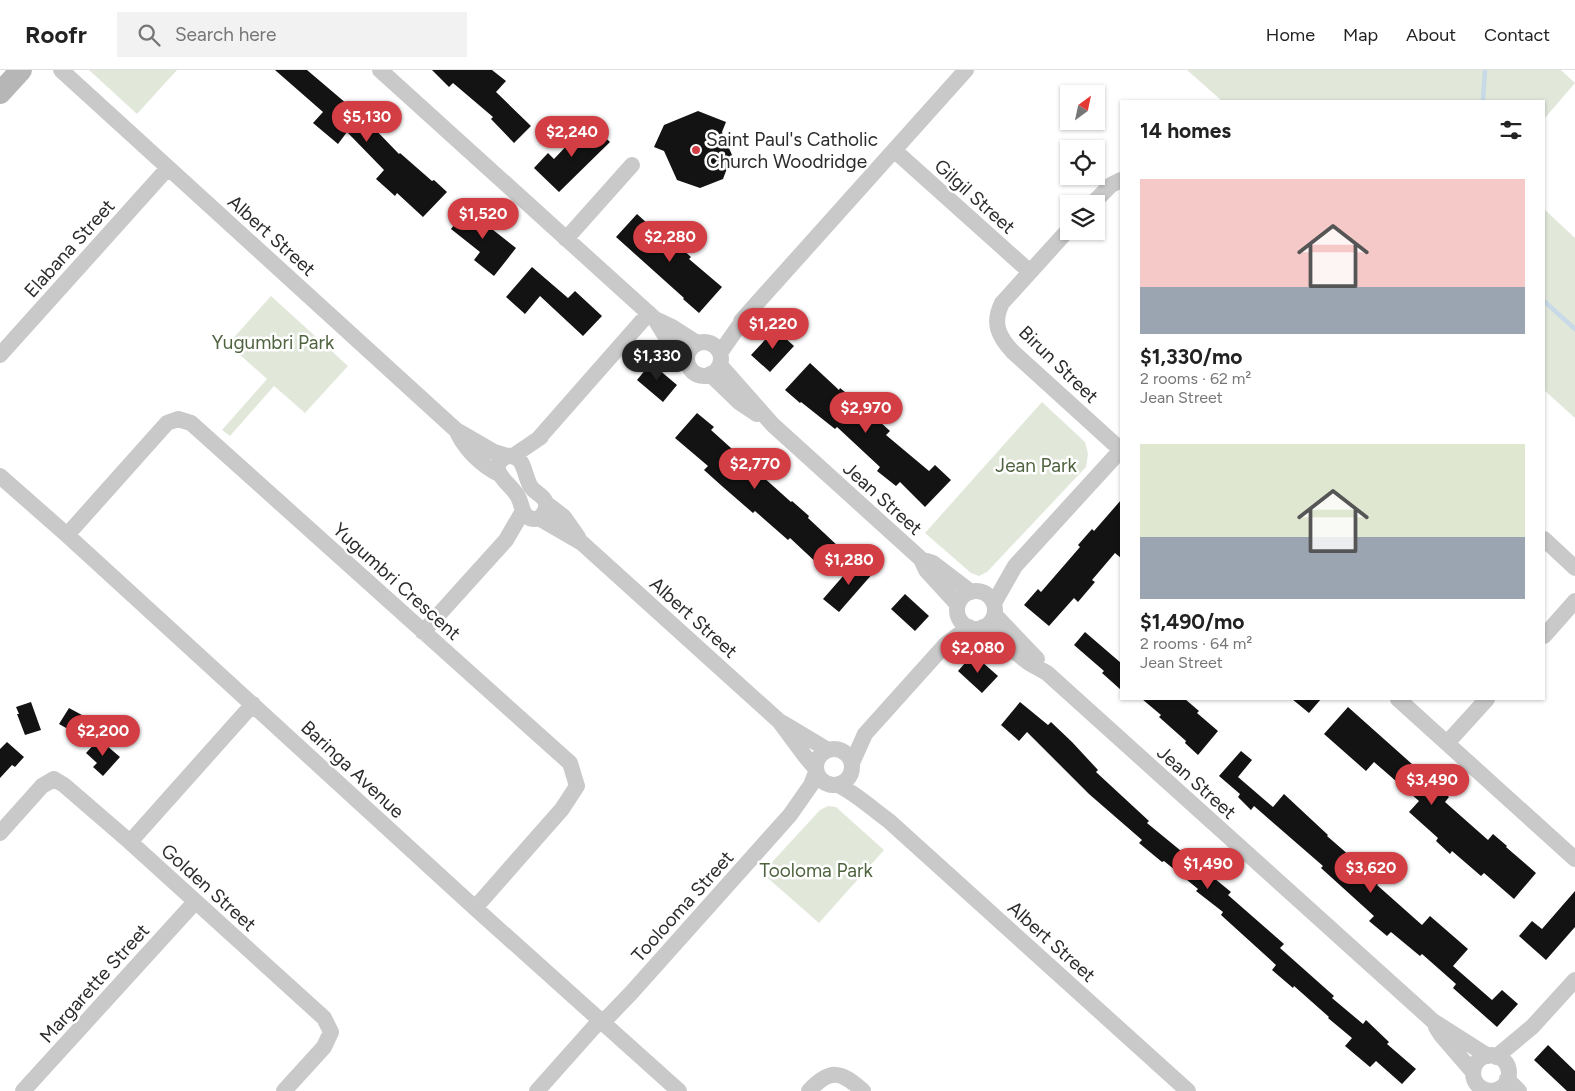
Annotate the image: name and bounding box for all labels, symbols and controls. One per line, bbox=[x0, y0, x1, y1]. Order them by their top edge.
search box bbox=[117, 12, 467, 57]
text: Roofr bbox=[25, 20, 87, 49]
icon: search bbox=[135, 21, 163, 49]
text: Search here bbox=[175, 23, 276, 46]
text: Home bbox=[1266, 24, 1315, 46]
text: Map bbox=[1343, 24, 1378, 46]
text: About bbox=[1406, 24, 1456, 46]
text: Contact bbox=[1484, 24, 1550, 46]
north arrow bbox=[1060, 85, 1105, 130]
map controls bbox=[1060, 85, 1105, 240]
pin: $5,130 bbox=[326, 100, 408, 143]
text: $5,130 bbox=[343, 107, 391, 126]
pin: $2,240 bbox=[531, 116, 613, 158]
icon: filters bbox=[1497, 116, 1525, 144]
text: 14 homes bbox=[1140, 118, 1231, 143]
text: $2,240 bbox=[546, 122, 598, 141]
place label: Saint Paul's Catholic Church Woodridge bbox=[706, 128, 878, 173]
button: locate bbox=[1060, 140, 1105, 185]
marker: Saint Paul's Catholic Church Woodridge bbox=[690, 144, 702, 156]
street label: Gilgil Street bbox=[930, 154, 1020, 239]
street label: Albert Street bbox=[223, 190, 320, 281]
street label: Elabana Street bbox=[19, 195, 119, 302]
button: layers bbox=[1060, 195, 1105, 240]
pin: $1,520 bbox=[442, 198, 524, 240]
text: $1,520 bbox=[459, 204, 507, 223]
icon: home bbox=[1288, 211, 1378, 301]
pin: $2,280 bbox=[629, 220, 711, 263]
text: $2,280 bbox=[644, 227, 696, 246]
pin: $1,220 bbox=[732, 308, 814, 350]
text: $1,220 bbox=[749, 314, 797, 333]
street label: Birun Street bbox=[1014, 321, 1103, 408]
park label: Yugumbri Park bbox=[212, 331, 335, 354]
pin: $1,330 bbox=[616, 340, 698, 382]
text: $1,330/mo bbox=[1140, 344, 1242, 369]
text: $1,330 bbox=[633, 346, 681, 365]
text: 2 rooms · 62 m² bbox=[1140, 369, 1251, 388]
text: Jean Street bbox=[1140, 388, 1223, 407]
pin: $2,970 bbox=[825, 392, 907, 434]
text: $2,970 bbox=[841, 398, 891, 417]
pin: $2,770 bbox=[714, 448, 796, 490]
text: $2,770 bbox=[730, 454, 780, 473]
park label: Jean Park bbox=[995, 454, 1077, 477]
street label: Jean Street bbox=[838, 457, 927, 540]
icon: home bbox=[1288, 476, 1378, 566]
street label: Yugumbri Crescent bbox=[328, 518, 465, 645]
pin: $1,280 bbox=[808, 544, 890, 586]
text: $1,280 bbox=[824, 550, 874, 569]
street label: Albert Street bbox=[645, 572, 742, 663]
text: $1,490/mo bbox=[1140, 609, 1245, 634]
pin: $2,080 bbox=[937, 632, 1019, 674]
text: 2 rooms · 64 m² bbox=[1140, 634, 1252, 653]
text: $2,080 bbox=[952, 638, 1004, 657]
text: Jean Street bbox=[1140, 653, 1223, 672]
pin: $2,200 bbox=[62, 714, 144, 757]
street label: Baringa Avenue bbox=[296, 716, 409, 823]
text: $2,200 bbox=[77, 721, 129, 740]
street label: Jean Street bbox=[1152, 741, 1241, 824]
pin: $3,490 bbox=[1391, 764, 1473, 806]
text: $3,490 bbox=[1406, 770, 1458, 789]
street label: Golden Street bbox=[157, 839, 261, 936]
street label: Toolooma Street bbox=[627, 846, 738, 967]
pin: $1,490 bbox=[1167, 848, 1249, 890]
pin: $3,620 bbox=[1330, 852, 1412, 894]
text: $1,490 bbox=[1183, 854, 1233, 873]
text: $3,620 bbox=[1346, 858, 1396, 877]
park label: Tooloma Park bbox=[759, 859, 873, 882]
street label: Albert Street bbox=[1003, 896, 1100, 987]
street label: Margarette Street bbox=[35, 919, 154, 1048]

